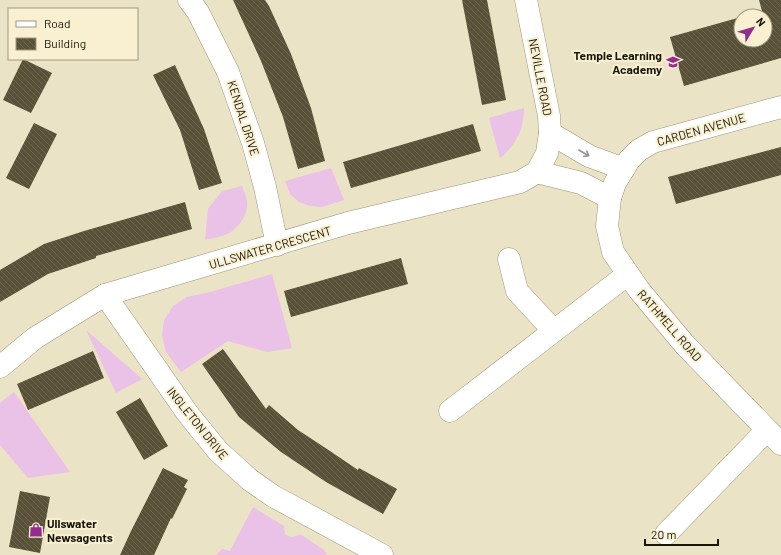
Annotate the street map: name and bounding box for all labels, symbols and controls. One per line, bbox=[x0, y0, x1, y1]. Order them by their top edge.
legend bbox=[8, 8, 138, 60]
north arrow bbox=[733, 8, 773, 48]
text: N bbox=[754, 15, 769, 28]
text: Road bbox=[44, 16, 71, 30]
text: Building bbox=[44, 36, 86, 50]
street label: NEVILLE ROAD bbox=[527, 37, 555, 117]
place label: Temple Learning Academy bbox=[574, 48, 662, 76]
school or university icon: Temple Learning Academy bbox=[665, 54, 681, 70]
street label: KENDAL DRIVE bbox=[225, 79, 263, 157]
street label: CARDEN AVENUE bbox=[655, 110, 747, 148]
one-way arrow bbox=[578, 150, 590, 158]
street label: ULLSWATER CRESCENT bbox=[207, 223, 333, 271]
street label: RATHMELL ROAD bbox=[635, 286, 705, 364]
street label: INGLETON DRIVE bbox=[165, 384, 231, 462]
place label: Ullswater Newsagents bbox=[47, 516, 113, 544]
scale bar bbox=[645, 521, 718, 547]
shop icon: Ullswater Newsagents bbox=[28, 522, 44, 538]
text: 20 m bbox=[651, 527, 677, 541]

